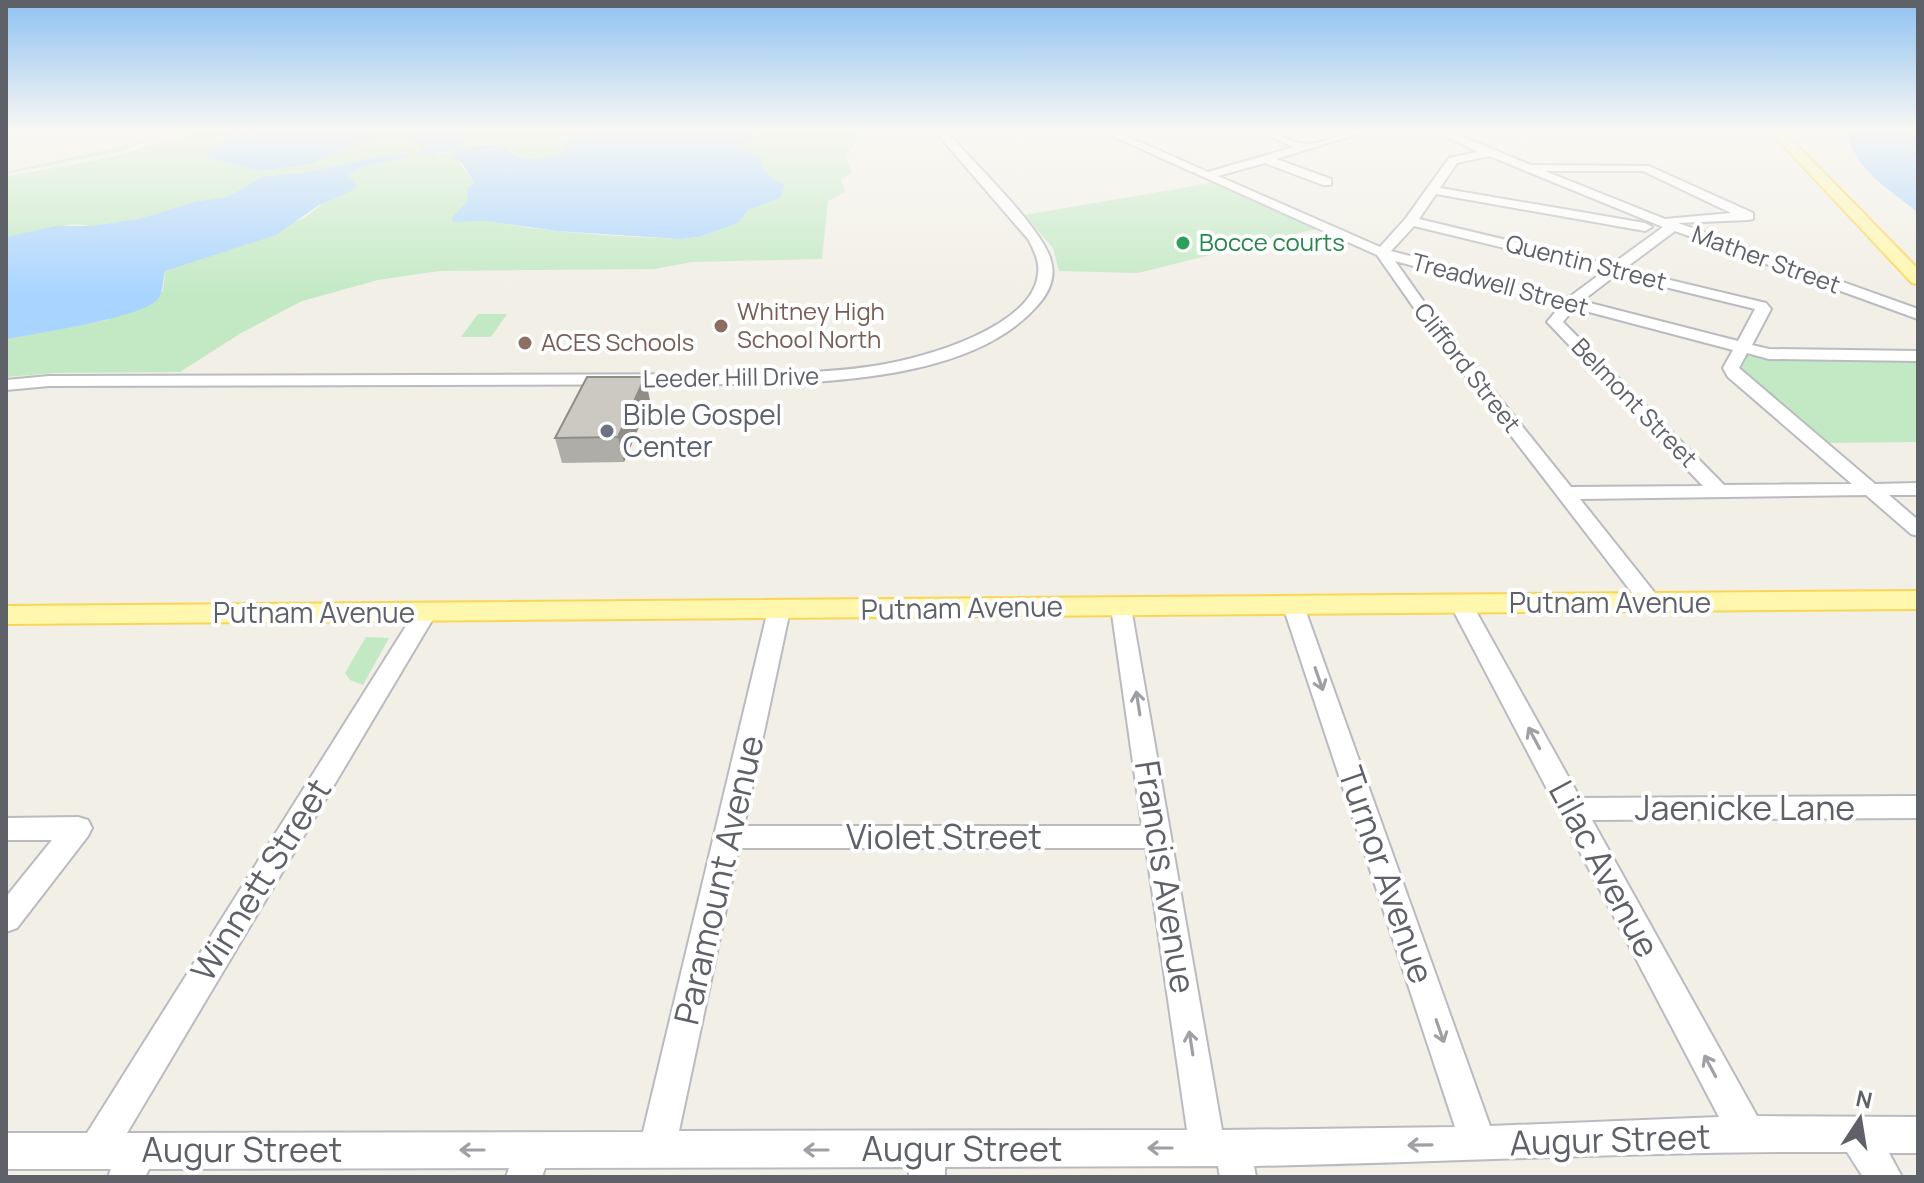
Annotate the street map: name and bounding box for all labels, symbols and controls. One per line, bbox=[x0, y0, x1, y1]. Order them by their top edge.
street label: Mather Street bbox=[1688, 217, 1845, 301]
place label: Bocce courts bbox=[1199, 225, 1345, 258]
street label: Quentin Street bbox=[1503, 226, 1670, 297]
marker: Bocce courts bbox=[1174, 234, 1192, 252]
street label: Treadwell Street bbox=[1409, 244, 1592, 323]
place label: Whitney High School North bbox=[737, 294, 885, 355]
street label: Clifford Street bbox=[1407, 295, 1529, 439]
marker: Whitney High School North bbox=[712, 317, 730, 335]
place label: ACES Schools bbox=[541, 325, 694, 358]
street label: Belmont Street bbox=[1565, 330, 1705, 474]
marker: ACES Schools bbox=[516, 334, 534, 352]
street label: Leeder Hill Drive bbox=[643, 358, 819, 395]
place label: Bible Gospel Center bbox=[623, 395, 782, 465]
marker: Bible Gospel Center bbox=[598, 422, 616, 440]
street label: Putnam Avenue bbox=[1509, 583, 1711, 621]
street label: Putnam Avenue bbox=[861, 586, 1063, 628]
street label: Putnam Avenue bbox=[213, 593, 415, 631]
one-way arrow bbox=[1313, 667, 1328, 692]
one-way arrow bbox=[1130, 691, 1145, 716]
one-way arrow bbox=[1526, 727, 1542, 750]
street label: Paramount Avenue bbox=[662, 731, 774, 1029]
street label: Francis Avenue bbox=[1125, 757, 1207, 996]
street label: Turnor Avenue bbox=[1328, 760, 1446, 989]
street label: Winnett Street bbox=[179, 769, 341, 990]
street label: Lilac Avenue bbox=[1539, 772, 1671, 965]
street label: Jaenicke Lane bbox=[1635, 784, 1855, 830]
street label: Violet Street bbox=[846, 813, 1042, 859]
one-way arrow bbox=[1434, 1018, 1449, 1043]
one-way arrow bbox=[1183, 1031, 1198, 1056]
one-way arrow bbox=[1702, 1054, 1717, 1078]
north arrow bbox=[1820, 1079, 1900, 1159]
text: N bbox=[1853, 1083, 1875, 1116]
street label: Augur Street bbox=[1509, 1113, 1711, 1165]
street label: Augur Street bbox=[862, 1125, 1062, 1171]
street label: Augur Street bbox=[142, 1126, 342, 1172]
one-way arrow bbox=[1407, 1138, 1434, 1153]
one-way arrow bbox=[1147, 1140, 1174, 1156]
one-way arrow bbox=[459, 1142, 486, 1157]
one-way arrow bbox=[803, 1142, 830, 1158]

